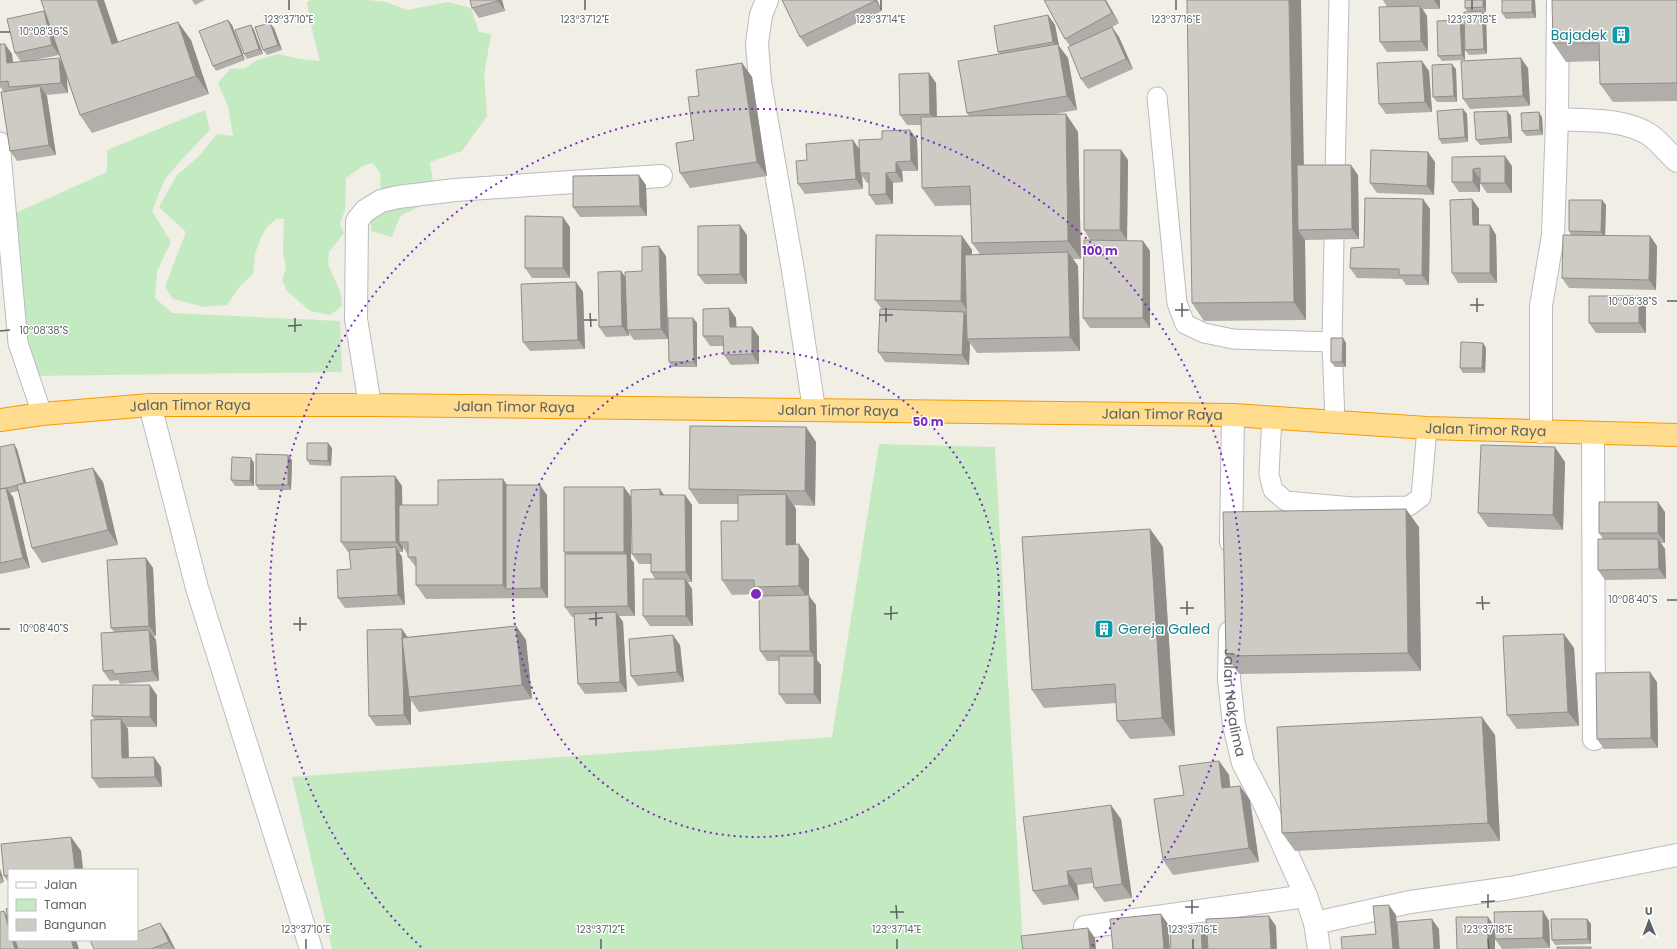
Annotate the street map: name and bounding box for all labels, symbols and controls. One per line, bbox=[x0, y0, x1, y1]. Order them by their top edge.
text: 123°37'10"E bbox=[264, 12, 314, 27]
text: 123°37'12"E bbox=[561, 12, 609, 27]
text: 123°37'14"E bbox=[856, 12, 906, 27]
text: 123°37'16"E bbox=[1151, 12, 1201, 27]
text: 123°37'18"E bbox=[1447, 12, 1497, 27]
text: 10°08'36"S bbox=[20, 24, 69, 39]
building icon: Bajadek bbox=[1610, 24, 1632, 46]
place label: Bajadek bbox=[1551, 25, 1608, 45]
text: 100 m bbox=[1082, 242, 1118, 259]
text: 10°08'38"S bbox=[1609, 294, 1658, 309]
text: 10°08'38"S bbox=[20, 323, 69, 338]
street label: Jalan Timor Raya bbox=[129, 395, 251, 417]
street label: Jalan Timor Raya bbox=[453, 396, 575, 417]
street label: Jalan Timor Raya bbox=[777, 400, 899, 421]
street label: Jalan Timor Raya bbox=[1101, 403, 1223, 425]
text: 50 m bbox=[913, 413, 944, 430]
street label: Jalan Timor Raya bbox=[1425, 418, 1547, 441]
centre of rings bbox=[749, 587, 763, 601]
text: 10°08'40"S bbox=[1608, 592, 1658, 607]
building icon: Gereja Galed bbox=[1093, 618, 1115, 640]
place label: Gereja Galed bbox=[1118, 619, 1210, 639]
text: 10°08'40"S bbox=[19, 621, 69, 636]
street label: Jalan Nokalima bbox=[1219, 648, 1251, 759]
legend bbox=[8, 869, 138, 941]
text: Jalan bbox=[44, 876, 77, 893]
text: Taman bbox=[44, 896, 87, 913]
north arrow bbox=[1629, 901, 1669, 941]
text: U bbox=[1645, 903, 1653, 919]
text: Bangunan bbox=[44, 916, 106, 933]
text: 123°37'10"E bbox=[281, 922, 331, 937]
text: 123°37'12"E bbox=[577, 922, 625, 937]
text: 123°37'14"E bbox=[872, 922, 922, 937]
text: 123°37'16"E bbox=[1168, 922, 1218, 937]
text: 123°37'18"E bbox=[1463, 922, 1513, 937]

